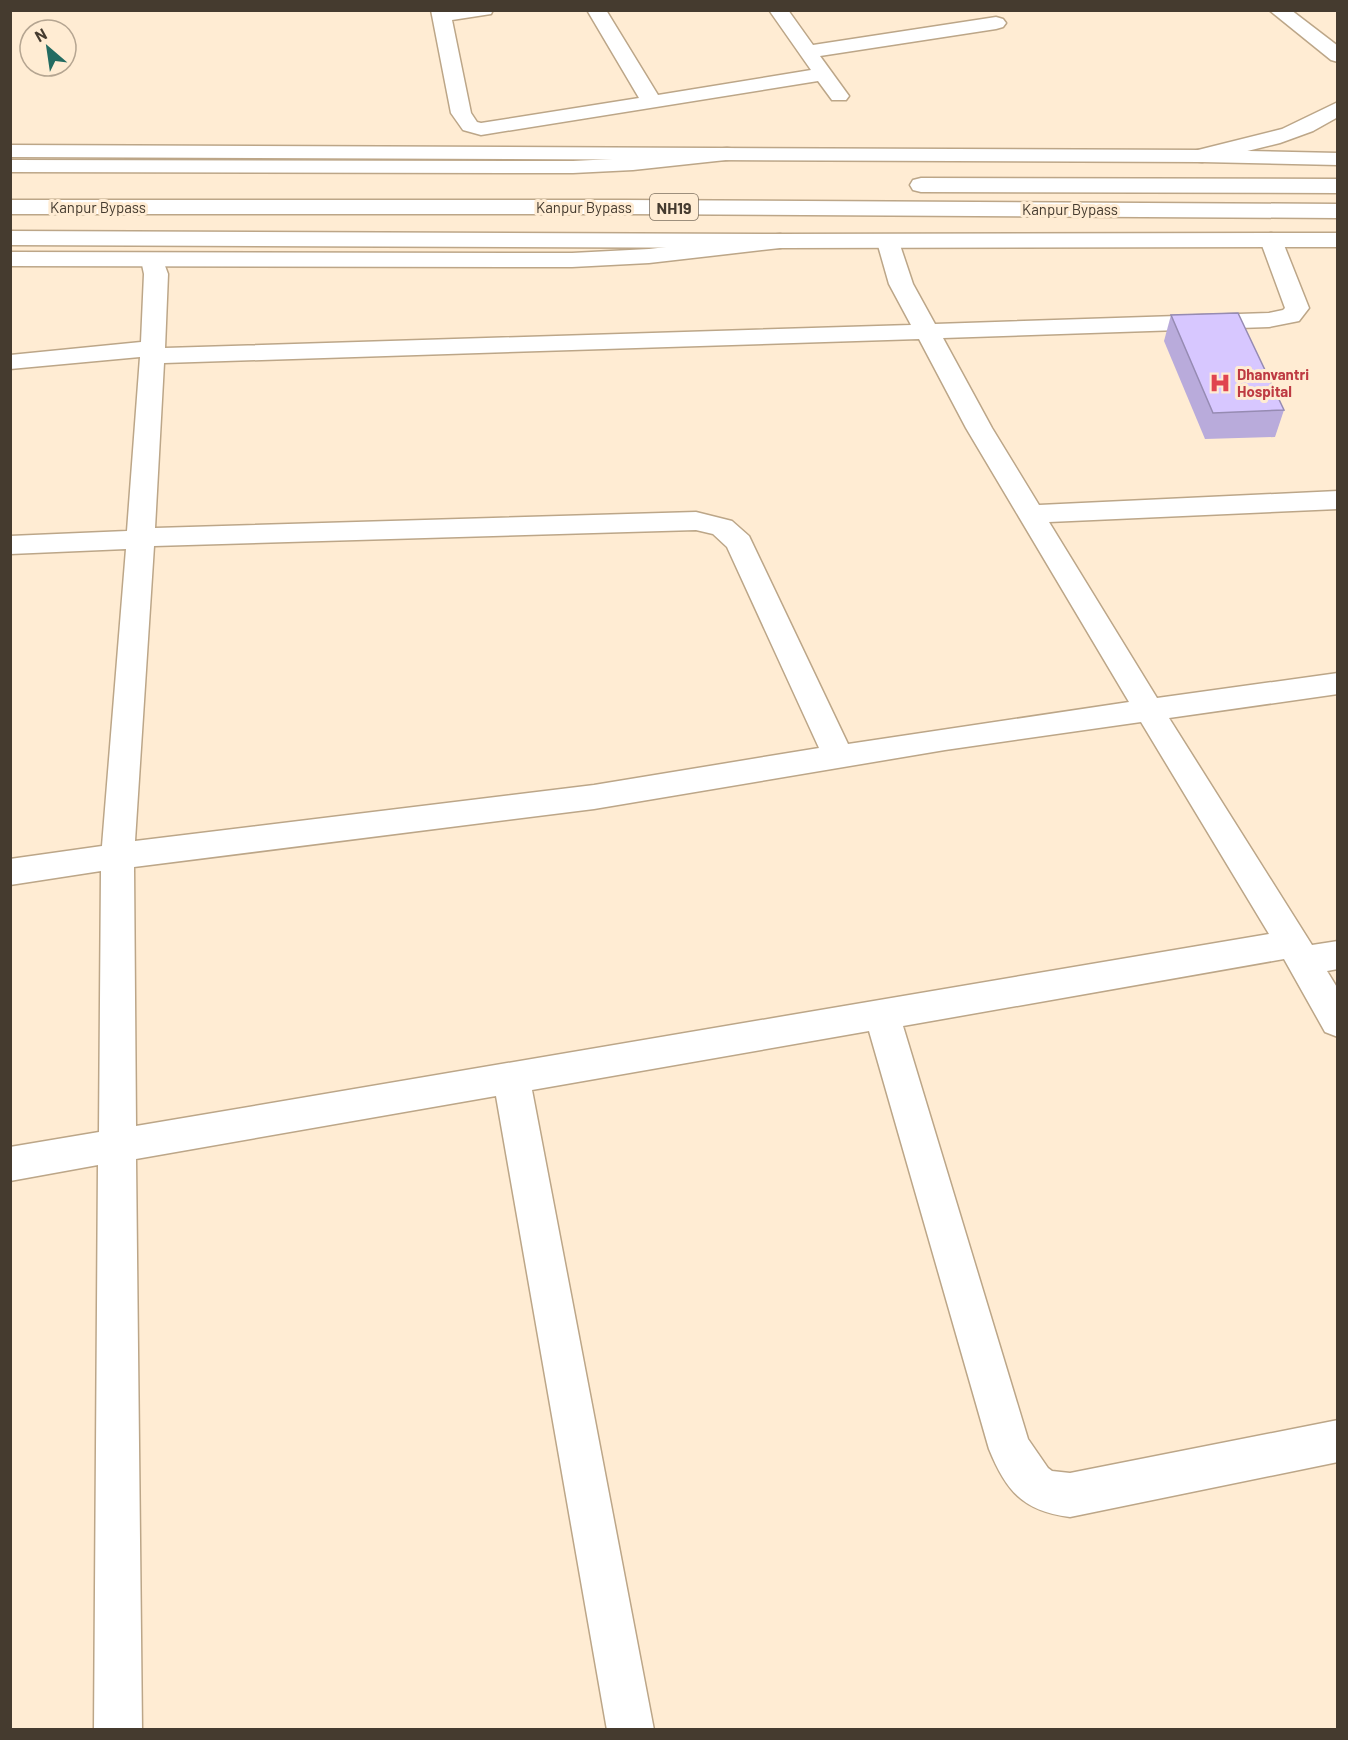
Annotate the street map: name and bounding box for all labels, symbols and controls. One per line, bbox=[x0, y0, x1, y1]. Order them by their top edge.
north arrow bbox=[18, 18, 78, 78]
text: N bbox=[31, 24, 50, 45]
road number: NH19 bbox=[650, 194, 698, 220]
street label: Kanpur Bypass bbox=[50, 198, 146, 216]
street label: Kanpur Bypass bbox=[536, 198, 632, 216]
street label: Kanpur Bypass bbox=[1022, 200, 1118, 218]
place label: Dhanvantri Hospital bbox=[1237, 365, 1309, 400]
hospital icon: Dhanvantri Hospital bbox=[1208, 371, 1232, 395]

